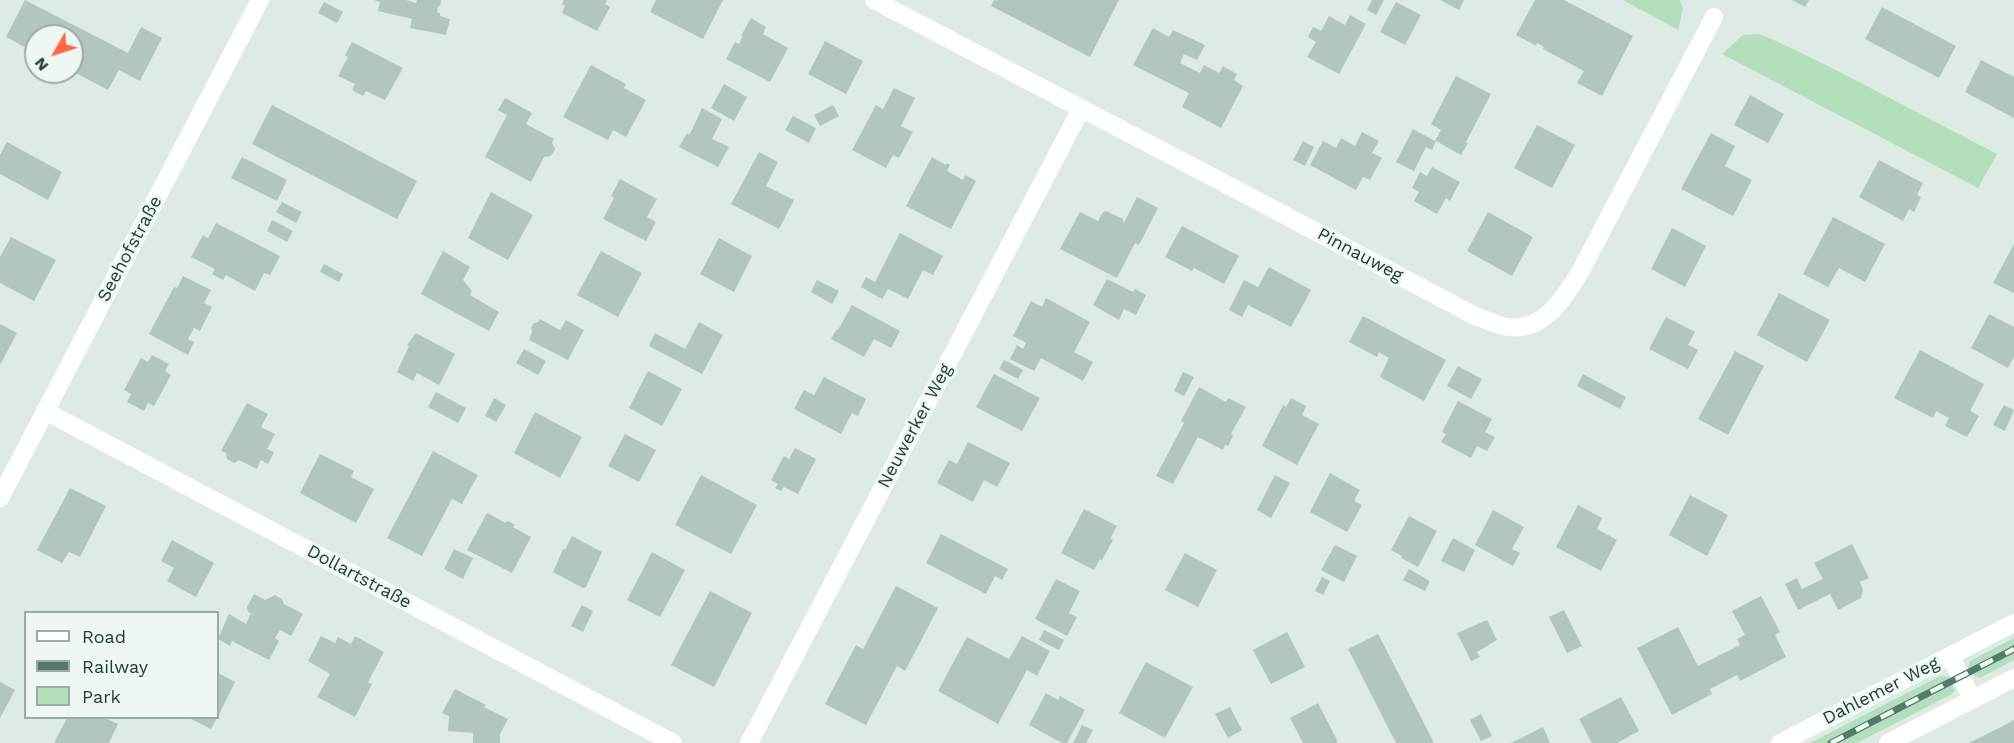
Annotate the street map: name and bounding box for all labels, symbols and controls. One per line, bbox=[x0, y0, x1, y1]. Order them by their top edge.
north arrow bbox=[24, 24, 84, 84]
text: N bbox=[30, 54, 52, 75]
street label: Seehofstraße bbox=[93, 192, 167, 306]
street label: Pinnauweg bbox=[1313, 223, 1407, 287]
street label: Neuwerker Weg bbox=[873, 360, 957, 492]
street label: Dollartstraße bbox=[303, 540, 415, 614]
legend bbox=[24, 611, 219, 719]
text: Road bbox=[82, 626, 126, 647]
street label: Dahlemer Weg bbox=[1819, 652, 1943, 730]
text: Railway bbox=[82, 656, 148, 677]
text: Park bbox=[82, 686, 121, 707]

